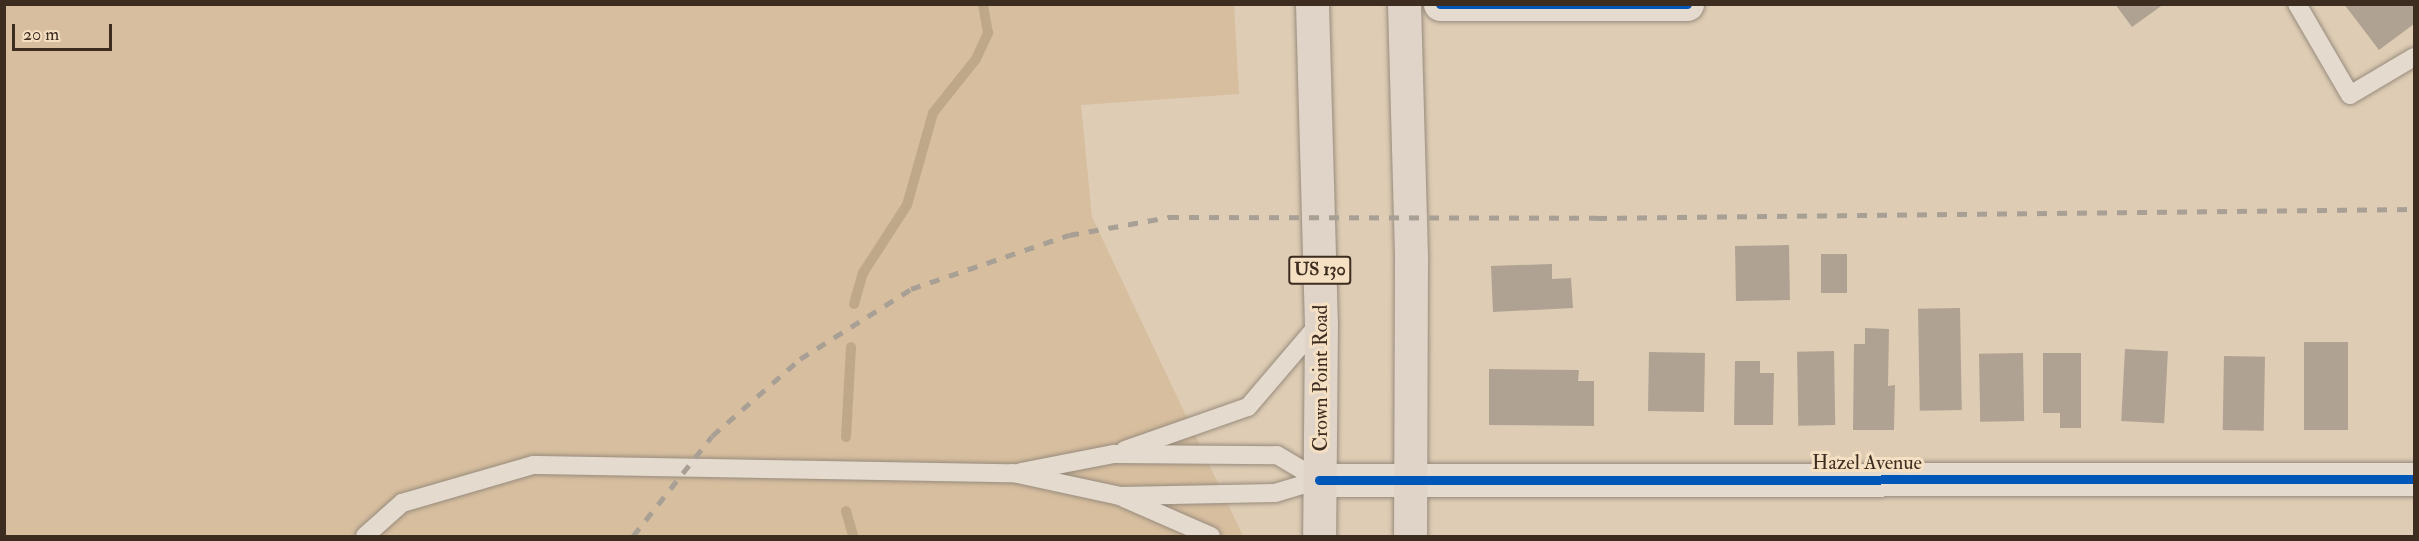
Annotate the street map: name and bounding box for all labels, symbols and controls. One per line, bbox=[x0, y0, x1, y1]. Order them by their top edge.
scale bar bbox=[15, 12, 116, 50]
text: 20 m bbox=[23, 23, 59, 46]
road number: US 130 bbox=[1287, 255, 1353, 285]
street label: Crown Point Road bbox=[1308, 305, 1332, 451]
street label: Hazel Avenue bbox=[1812, 450, 1922, 474]

